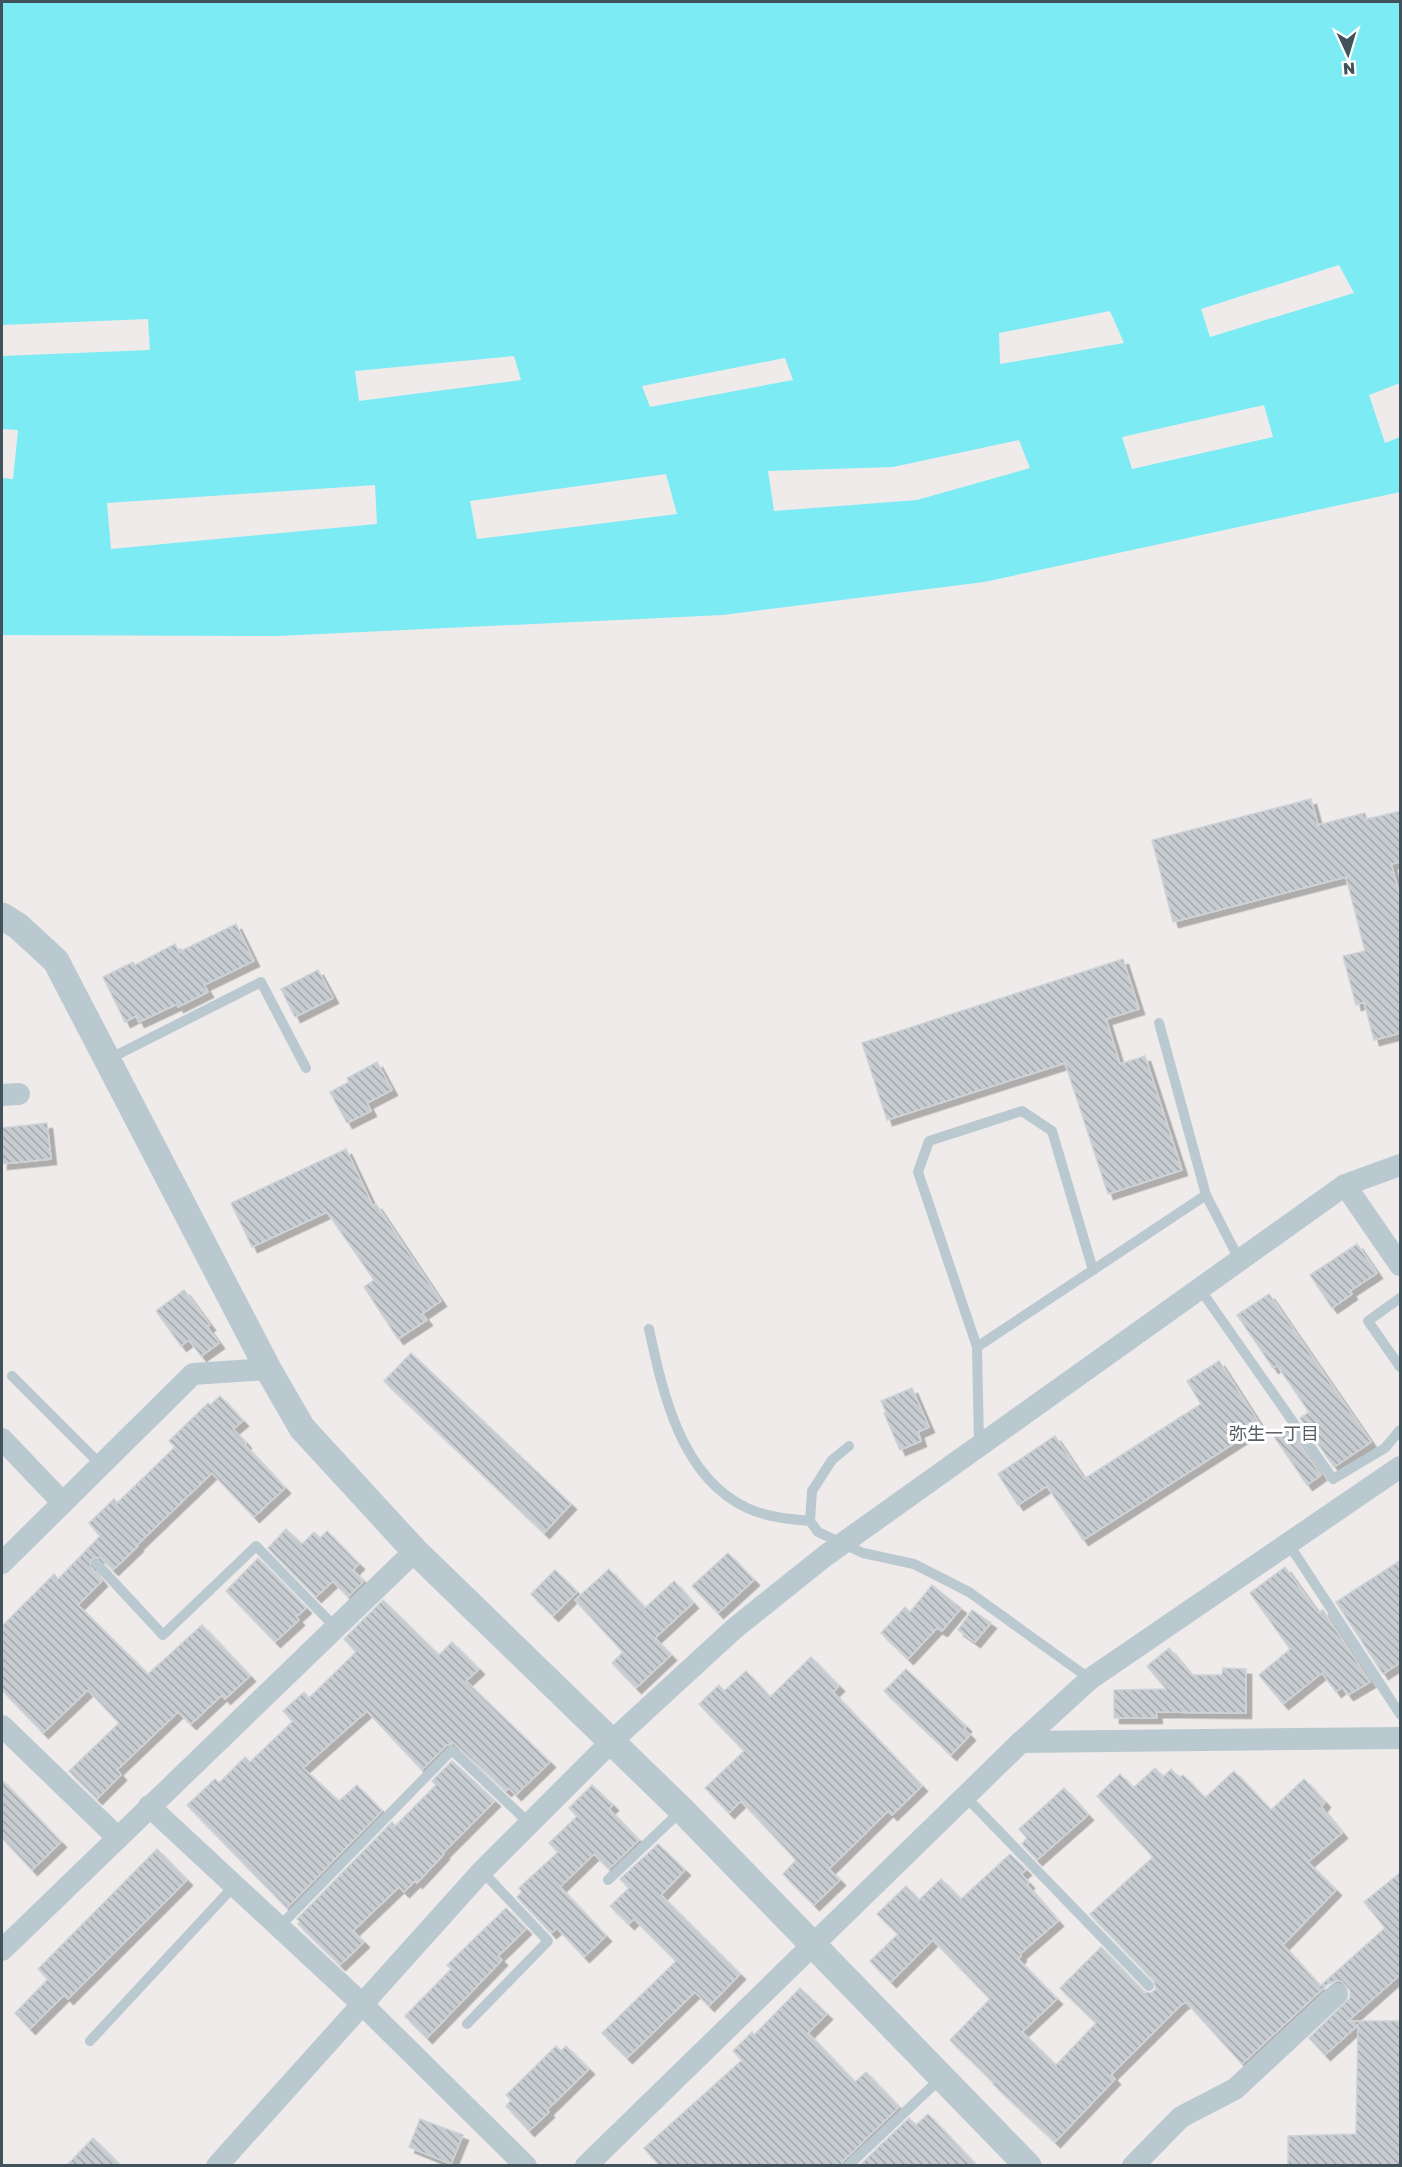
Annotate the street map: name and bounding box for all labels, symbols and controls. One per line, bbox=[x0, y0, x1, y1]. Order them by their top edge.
north arrow bbox=[1318, 24, 1378, 84]
text: N bbox=[1342, 59, 1356, 79]
district label: 弥生一丁目 bbox=[1229, 1422, 1319, 1444]

